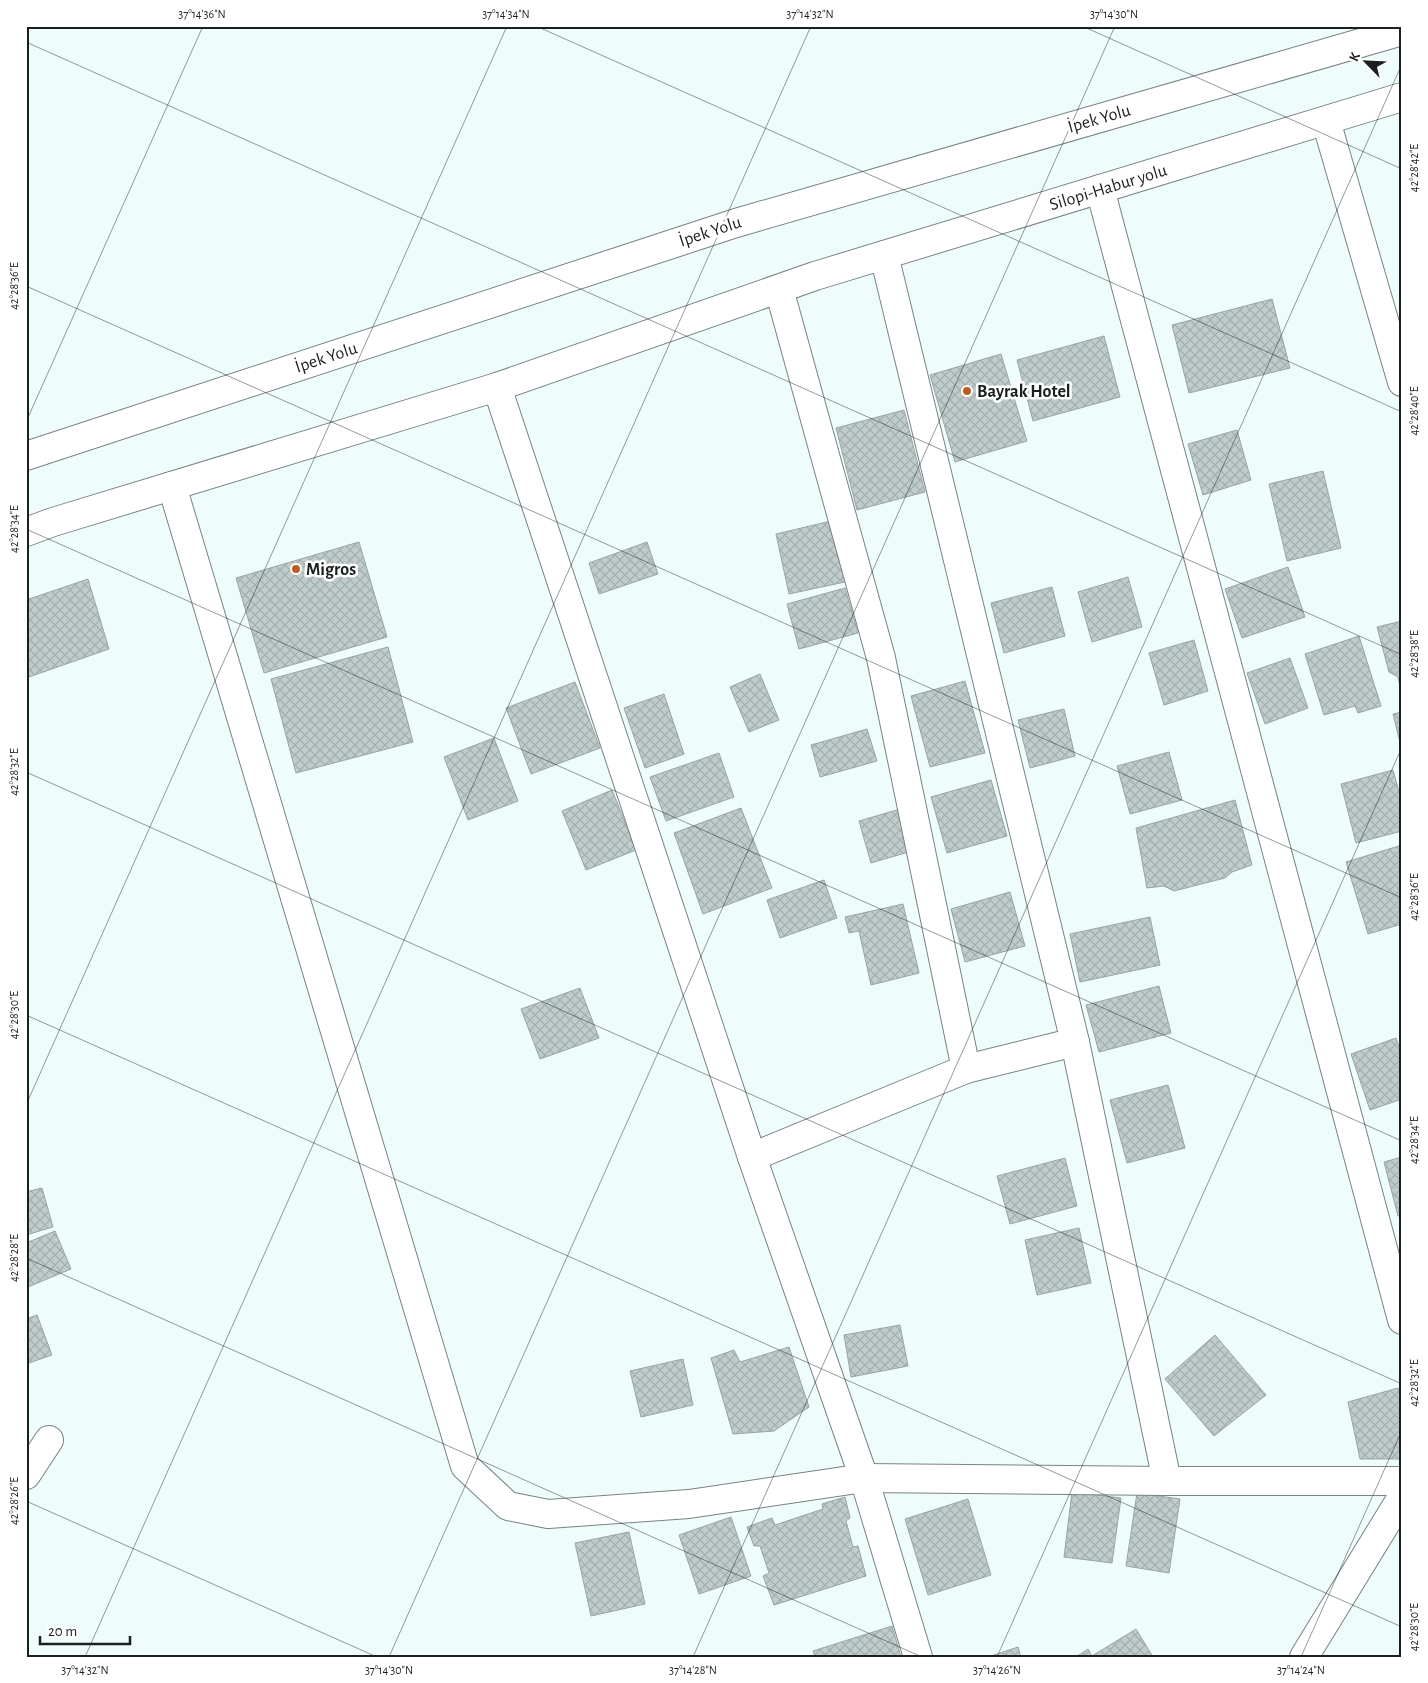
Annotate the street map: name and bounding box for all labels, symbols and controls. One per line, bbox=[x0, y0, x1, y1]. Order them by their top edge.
text: 37°14'36"N bbox=[178, 8, 226, 20]
text: 37°14'34"N bbox=[482, 8, 530, 20]
text: 37°14'32"N bbox=[786, 8, 834, 20]
text: 37°14'30"N bbox=[1090, 8, 1138, 20]
north arrow bbox=[1340, 38, 1390, 88]
text: K bbox=[1347, 50, 1363, 64]
street label: İpek Yolu bbox=[1065, 100, 1133, 136]
text: 42°28'42"E bbox=[1408, 144, 1420, 192]
street label: Silopi-Habur yolu bbox=[1047, 162, 1169, 214]
street label: İpek Yolu bbox=[676, 212, 744, 250]
text: 42°28'36"E bbox=[8, 262, 20, 310]
street label: İpek Yolu bbox=[292, 338, 360, 376]
place label: Bayrak Hotel bbox=[977, 383, 1071, 401]
marker: Bayrak Hotel bbox=[961, 385, 973, 397]
text: 42°28'40"E bbox=[1408, 386, 1420, 436]
text: 42°28'34"E bbox=[8, 505, 20, 553]
place label: Migros bbox=[306, 561, 356, 579]
marker: Migros bbox=[290, 563, 302, 575]
text: 42°28'38"E bbox=[1408, 630, 1420, 678]
text: 42°28'32"E bbox=[8, 748, 20, 796]
text: 42°28'36"E bbox=[1408, 873, 1420, 921]
text: 42°28'30"E bbox=[8, 991, 20, 1039]
text: 42°28'34"E bbox=[1408, 1116, 1420, 1164]
text: 42°28'28"E bbox=[8, 1234, 20, 1282]
text: 42°28'32"E bbox=[1408, 1359, 1420, 1407]
text: 42°28'26"E bbox=[8, 1477, 20, 1525]
text: 42°28'30"E bbox=[1408, 1603, 1420, 1651]
scale bar bbox=[40, 1613, 130, 1645]
text: 20 m bbox=[48, 1624, 77, 1639]
text: 37°14'32"N bbox=[61, 1664, 109, 1676]
text: 37°14'30"N bbox=[365, 1664, 413, 1676]
text: 37°14'28"N bbox=[669, 1664, 717, 1676]
text: 37°14'26"N bbox=[973, 1664, 1021, 1676]
text: 37°14'24"N bbox=[1277, 1664, 1325, 1676]

